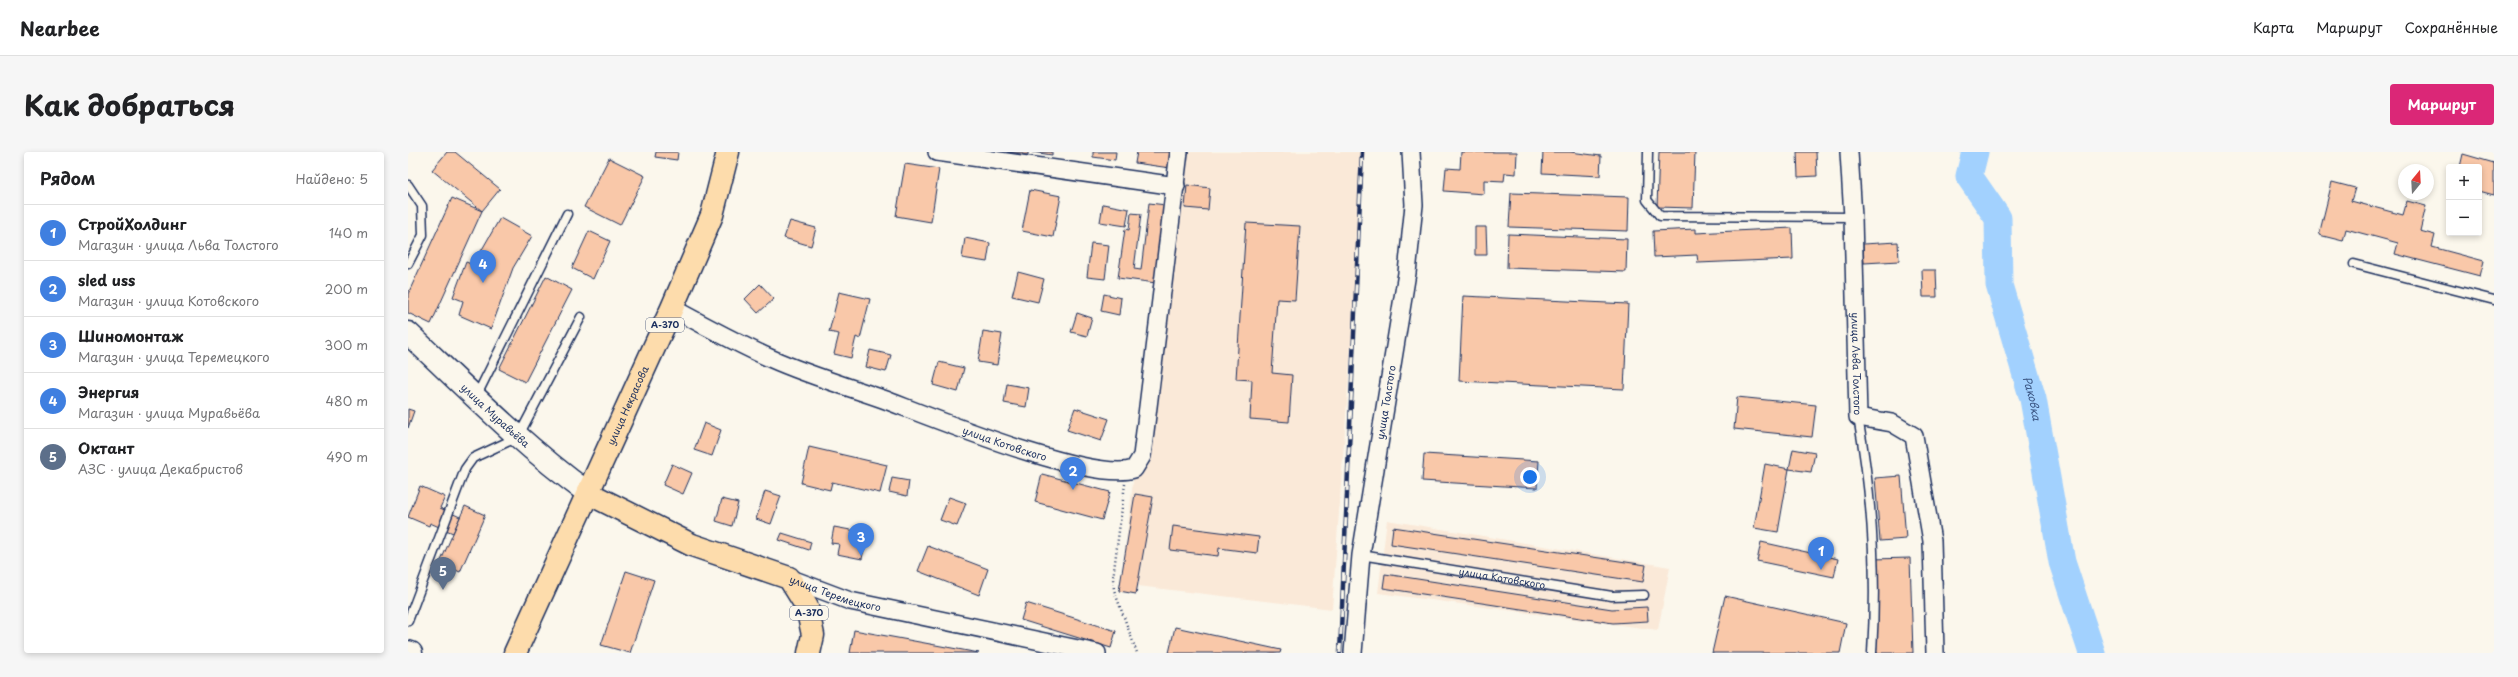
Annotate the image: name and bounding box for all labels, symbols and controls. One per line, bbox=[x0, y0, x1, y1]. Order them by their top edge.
text: Nearbee bbox=[20, 14, 100, 42]
text: Карта bbox=[2253, 17, 2294, 38]
text: Маршрут bbox=[2316, 17, 2382, 38]
text: Сохранённые bbox=[2404, 17, 2498, 38]
text: Как добраться bbox=[24, 83, 235, 126]
button: Маршрут bbox=[2390, 84, 2494, 125]
north arrow bbox=[2398, 164, 2434, 200]
map controls bbox=[2446, 164, 2482, 236]
button: + bbox=[2446, 164, 2482, 200]
text: Рядом bbox=[40, 165, 95, 191]
text: Найдено: 5 bbox=[296, 169, 368, 188]
button: − bbox=[2446, 200, 2482, 236]
text: СтройХолдинг bbox=[78, 212, 186, 235]
text: 1 bbox=[50, 223, 56, 242]
text: 140 m bbox=[329, 223, 368, 242]
text: Магазин · улица Льва Толстого bbox=[78, 235, 279, 254]
pin: 4 bbox=[470, 250, 496, 283]
text: sled uss bbox=[78, 268, 135, 291]
text: 2 bbox=[48, 279, 58, 298]
text: 200 m bbox=[325, 279, 368, 298]
text: Магазин · улица Котовского bbox=[78, 291, 259, 310]
street label: улица Льва Толстого bbox=[1848, 312, 1866, 416]
road number: А-370 bbox=[646, 318, 684, 332]
text: Шиномонтаж bbox=[78, 324, 183, 347]
text: 3 bbox=[49, 335, 57, 354]
text: 300 m bbox=[324, 335, 368, 354]
text: Магазин · улица Теремецкого bbox=[78, 347, 270, 366]
street label: улица Некрасова bbox=[603, 362, 652, 447]
street label: улица Толстого bbox=[1372, 364, 1399, 440]
water label: Раковка bbox=[2019, 374, 2046, 423]
text: Энергия bbox=[78, 380, 140, 403]
street label: улица Муравьёва bbox=[458, 380, 534, 451]
text: 4 bbox=[49, 391, 57, 410]
text: 480 m bbox=[326, 391, 368, 410]
text: Магазин · улица Муравьёва bbox=[78, 403, 260, 422]
street label: улица Котовского bbox=[961, 422, 1049, 464]
text: Октант bbox=[78, 436, 134, 459]
text: 5 bbox=[49, 447, 57, 466]
text: 490 m bbox=[326, 447, 368, 466]
pin: 2 bbox=[1060, 457, 1086, 490]
text: АЗС · улица Декабристов bbox=[78, 459, 243, 478]
your location bbox=[1520, 467, 1540, 487]
pin: 3 bbox=[848, 523, 874, 556]
pin: 1 bbox=[1808, 537, 1834, 570]
pin: 5 bbox=[430, 557, 456, 590]
street label: улица Котовского bbox=[1458, 563, 1547, 592]
street label: улица Теремецкого bbox=[788, 571, 883, 614]
road number: А-370 bbox=[790, 606, 828, 620]

